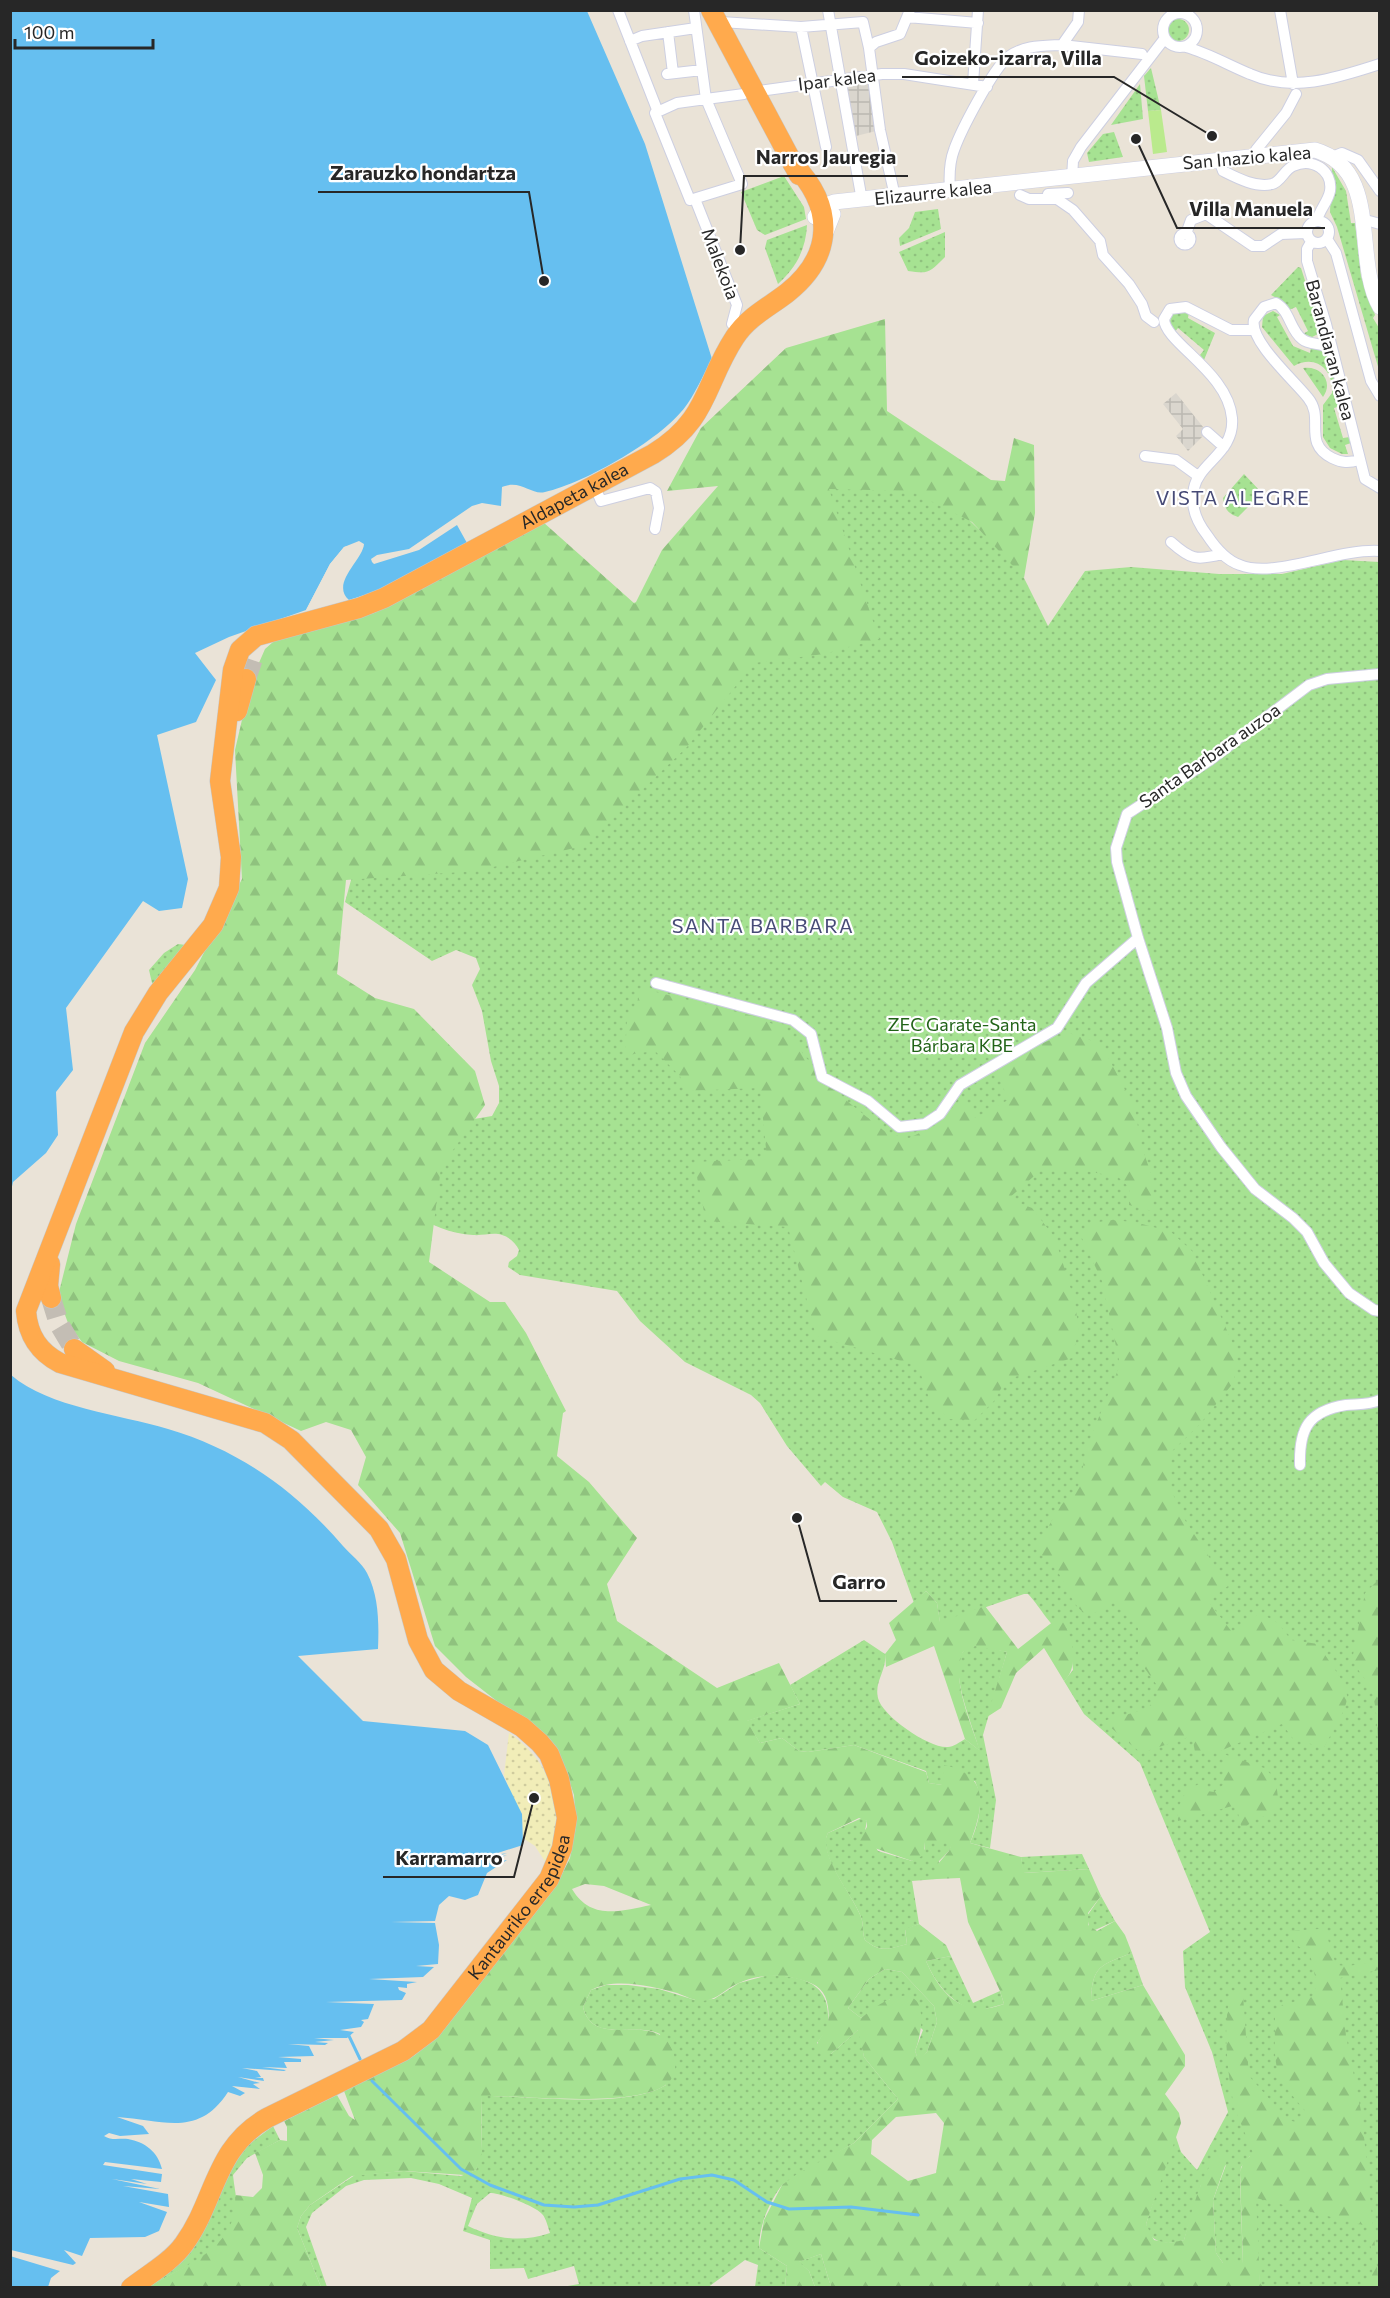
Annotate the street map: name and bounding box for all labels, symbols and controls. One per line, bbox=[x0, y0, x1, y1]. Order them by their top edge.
scale bar bbox=[15, 12, 153, 50]
text: 100 m bbox=[24, 21, 74, 43]
callout: Goizeko-izarra, Villa bbox=[902, 39, 1114, 77]
text: Goizeko-izarra, Villa bbox=[914, 45, 1102, 69]
street label: Ipar kalea bbox=[797, 63, 877, 95]
callout: Narros Jauregia bbox=[744, 138, 908, 176]
street label: San Inazio kalea bbox=[1182, 140, 1312, 174]
text: Narros Jauregia bbox=[756, 144, 896, 168]
callout: Zarauzko hondartza bbox=[318, 154, 529, 192]
text: Zarauzko hondartza bbox=[330, 160, 516, 184]
street label: Elizaurre kalea bbox=[873, 175, 993, 209]
callout: Villa Manuela bbox=[1177, 190, 1325, 228]
text: Villa Manuela bbox=[1189, 196, 1313, 220]
street label: Malekoia bbox=[697, 225, 745, 302]
street label: Barandiaran kalea bbox=[1302, 277, 1360, 423]
street label: Aldapeta kalea bbox=[516, 457, 632, 533]
district label: VISTA ALEGRE bbox=[1156, 485, 1310, 509]
street label: Santa Barbara auzoa bbox=[1135, 698, 1284, 812]
district label: SANTA BARBARA bbox=[672, 913, 854, 937]
park label: ZEC Garate-Santa Bárbara KBE bbox=[887, 1013, 1037, 1056]
callout: Garro bbox=[820, 1563, 897, 1601]
text: Garro bbox=[832, 1569, 886, 1593]
street label: Kantauriko errepidea bbox=[463, 1833, 574, 1984]
callout: Karramarro bbox=[383, 1839, 514, 1877]
text: Karramarro bbox=[395, 1845, 503, 1869]

